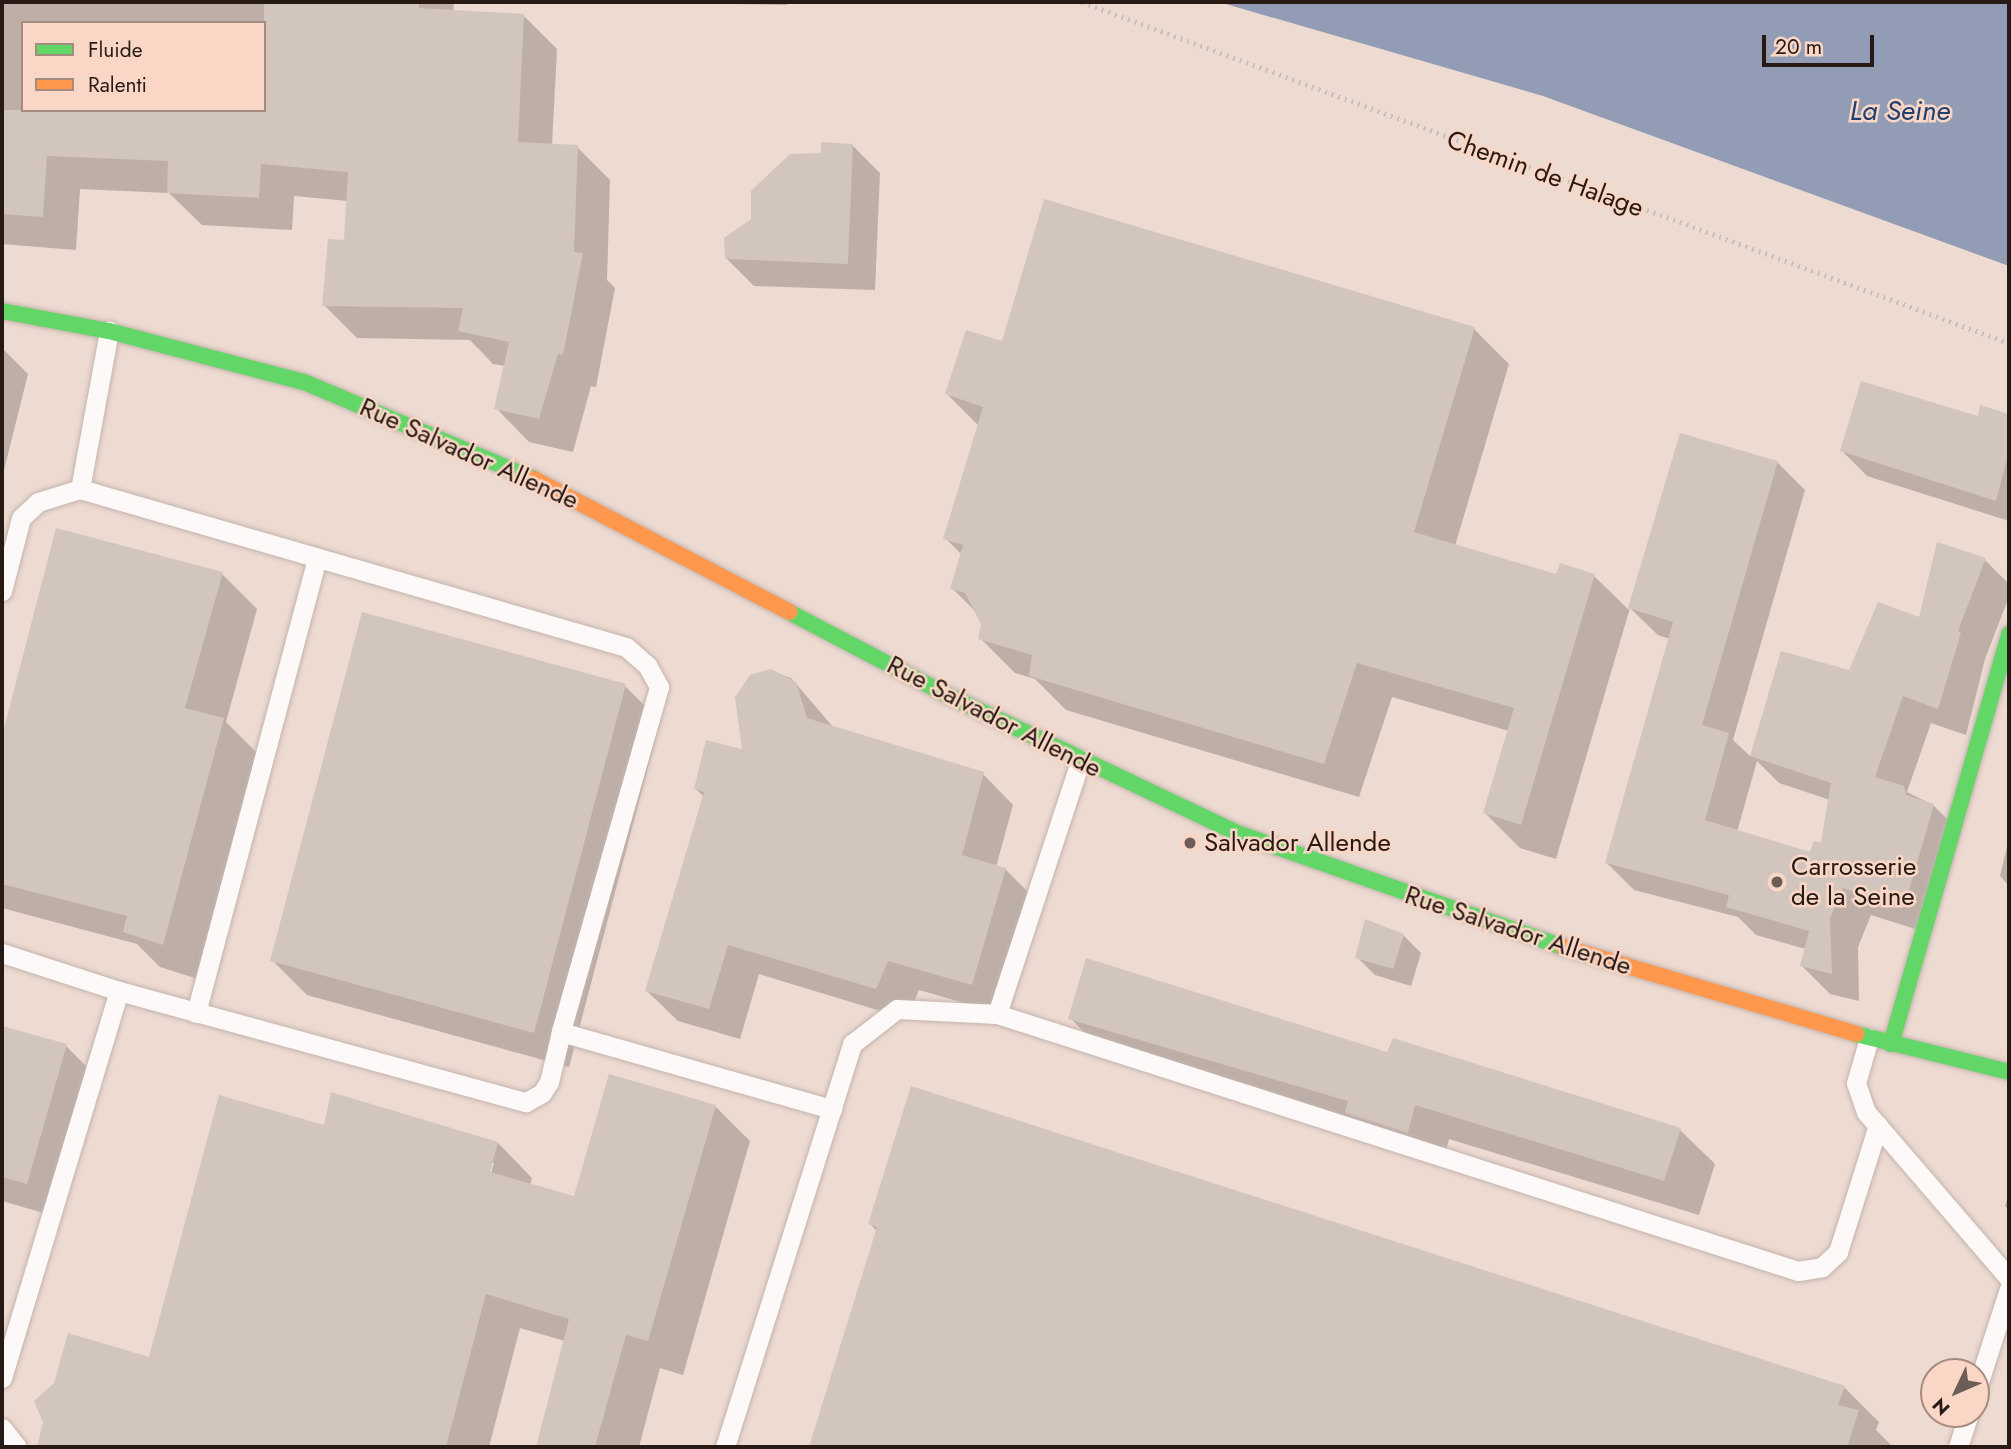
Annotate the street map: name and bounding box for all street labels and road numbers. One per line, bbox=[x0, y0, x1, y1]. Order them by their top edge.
street label: Chemin de Halage bbox=[1442, 124, 1648, 224]
street label: Rue Salvador Allende bbox=[355, 392, 583, 516]
street label: Rue Salvador Allende bbox=[882, 649, 1106, 785]
street label: Rue Salvador Allende bbox=[1401, 880, 1635, 982]

